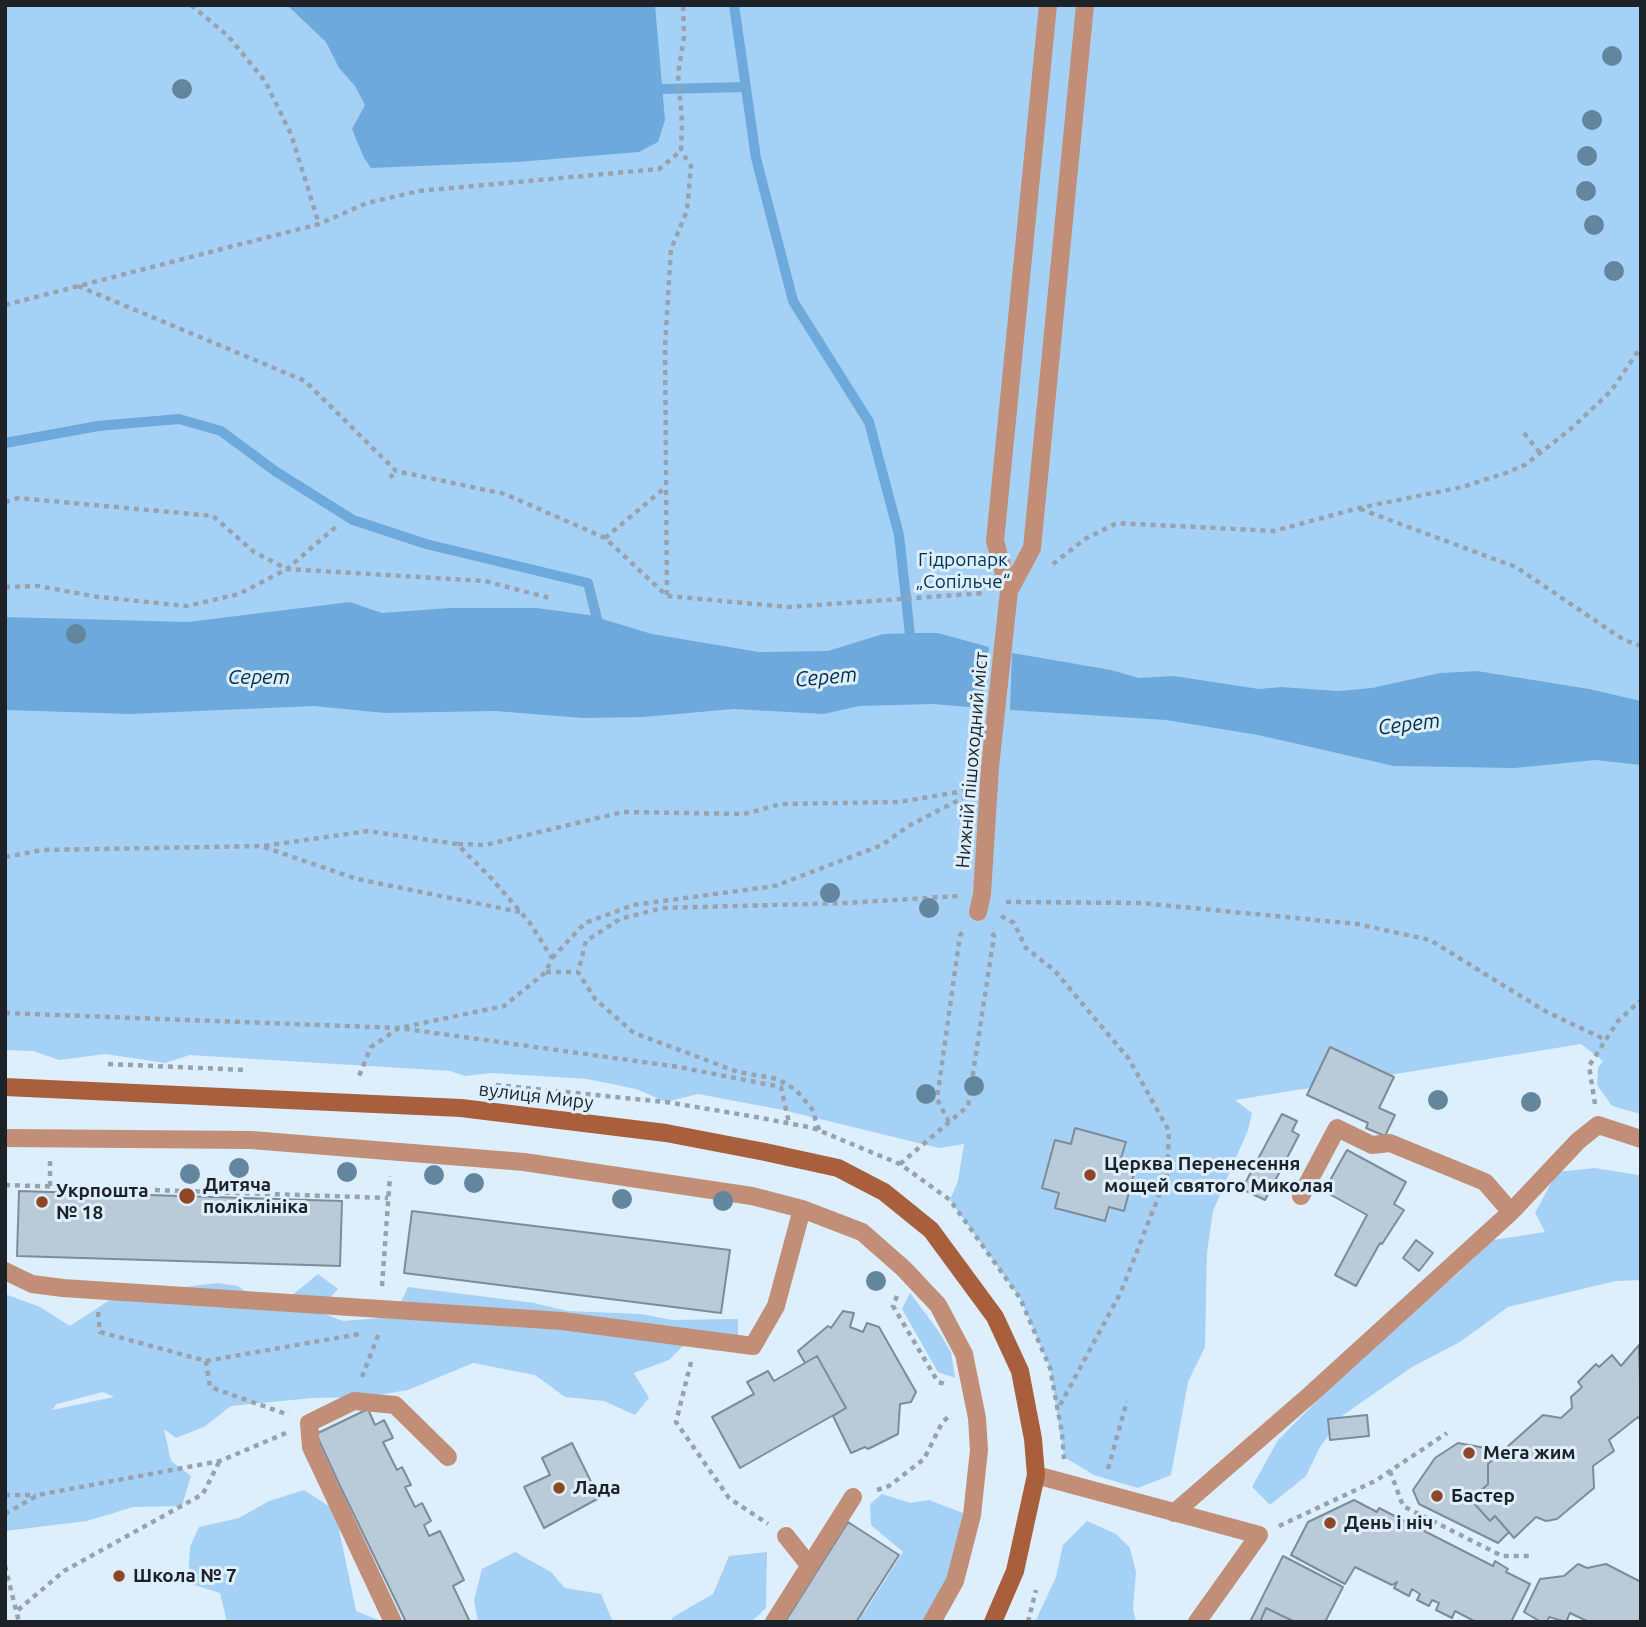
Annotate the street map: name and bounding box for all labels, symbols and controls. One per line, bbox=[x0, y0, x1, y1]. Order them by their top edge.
park label: Гідропарк „Сопільче“ bbox=[916, 549, 1010, 593]
street label: Нижній пішоходний міст bbox=[951, 651, 993, 869]
water label: Серет bbox=[794, 662, 858, 692]
water label: Серет bbox=[228, 664, 290, 690]
water label: Серет bbox=[1376, 708, 1442, 740]
street label: вулиця Миру bbox=[477, 1078, 595, 1114]
place label: Церква Перенесення мощей святого Миколая bbox=[1104, 1153, 1333, 1197]
marker: Церква Перенесення мощей святого Миколая bbox=[1082, 1167, 1098, 1183]
place label: Дитяча поліклініка bbox=[203, 1174, 308, 1218]
place label: Укрпошта № 18 bbox=[56, 1180, 148, 1224]
marker: Дитяча поліклініка bbox=[177, 1186, 197, 1206]
marker: Укрпошта № 18 bbox=[34, 1194, 50, 1210]
place label: Мега жим bbox=[1483, 1442, 1576, 1464]
marker: Мега жим bbox=[1461, 1445, 1477, 1461]
place label: Лада bbox=[573, 1477, 621, 1499]
marker: Лада bbox=[551, 1480, 567, 1496]
place label: Бастер bbox=[1451, 1485, 1515, 1507]
marker: Бастер bbox=[1429, 1488, 1445, 1504]
place label: День і ніч bbox=[1344, 1512, 1433, 1534]
marker: День і ніч bbox=[1322, 1515, 1338, 1531]
place label: Школа № 7 bbox=[133, 1565, 237, 1587]
marker: Школа № 7 bbox=[111, 1568, 127, 1584]

